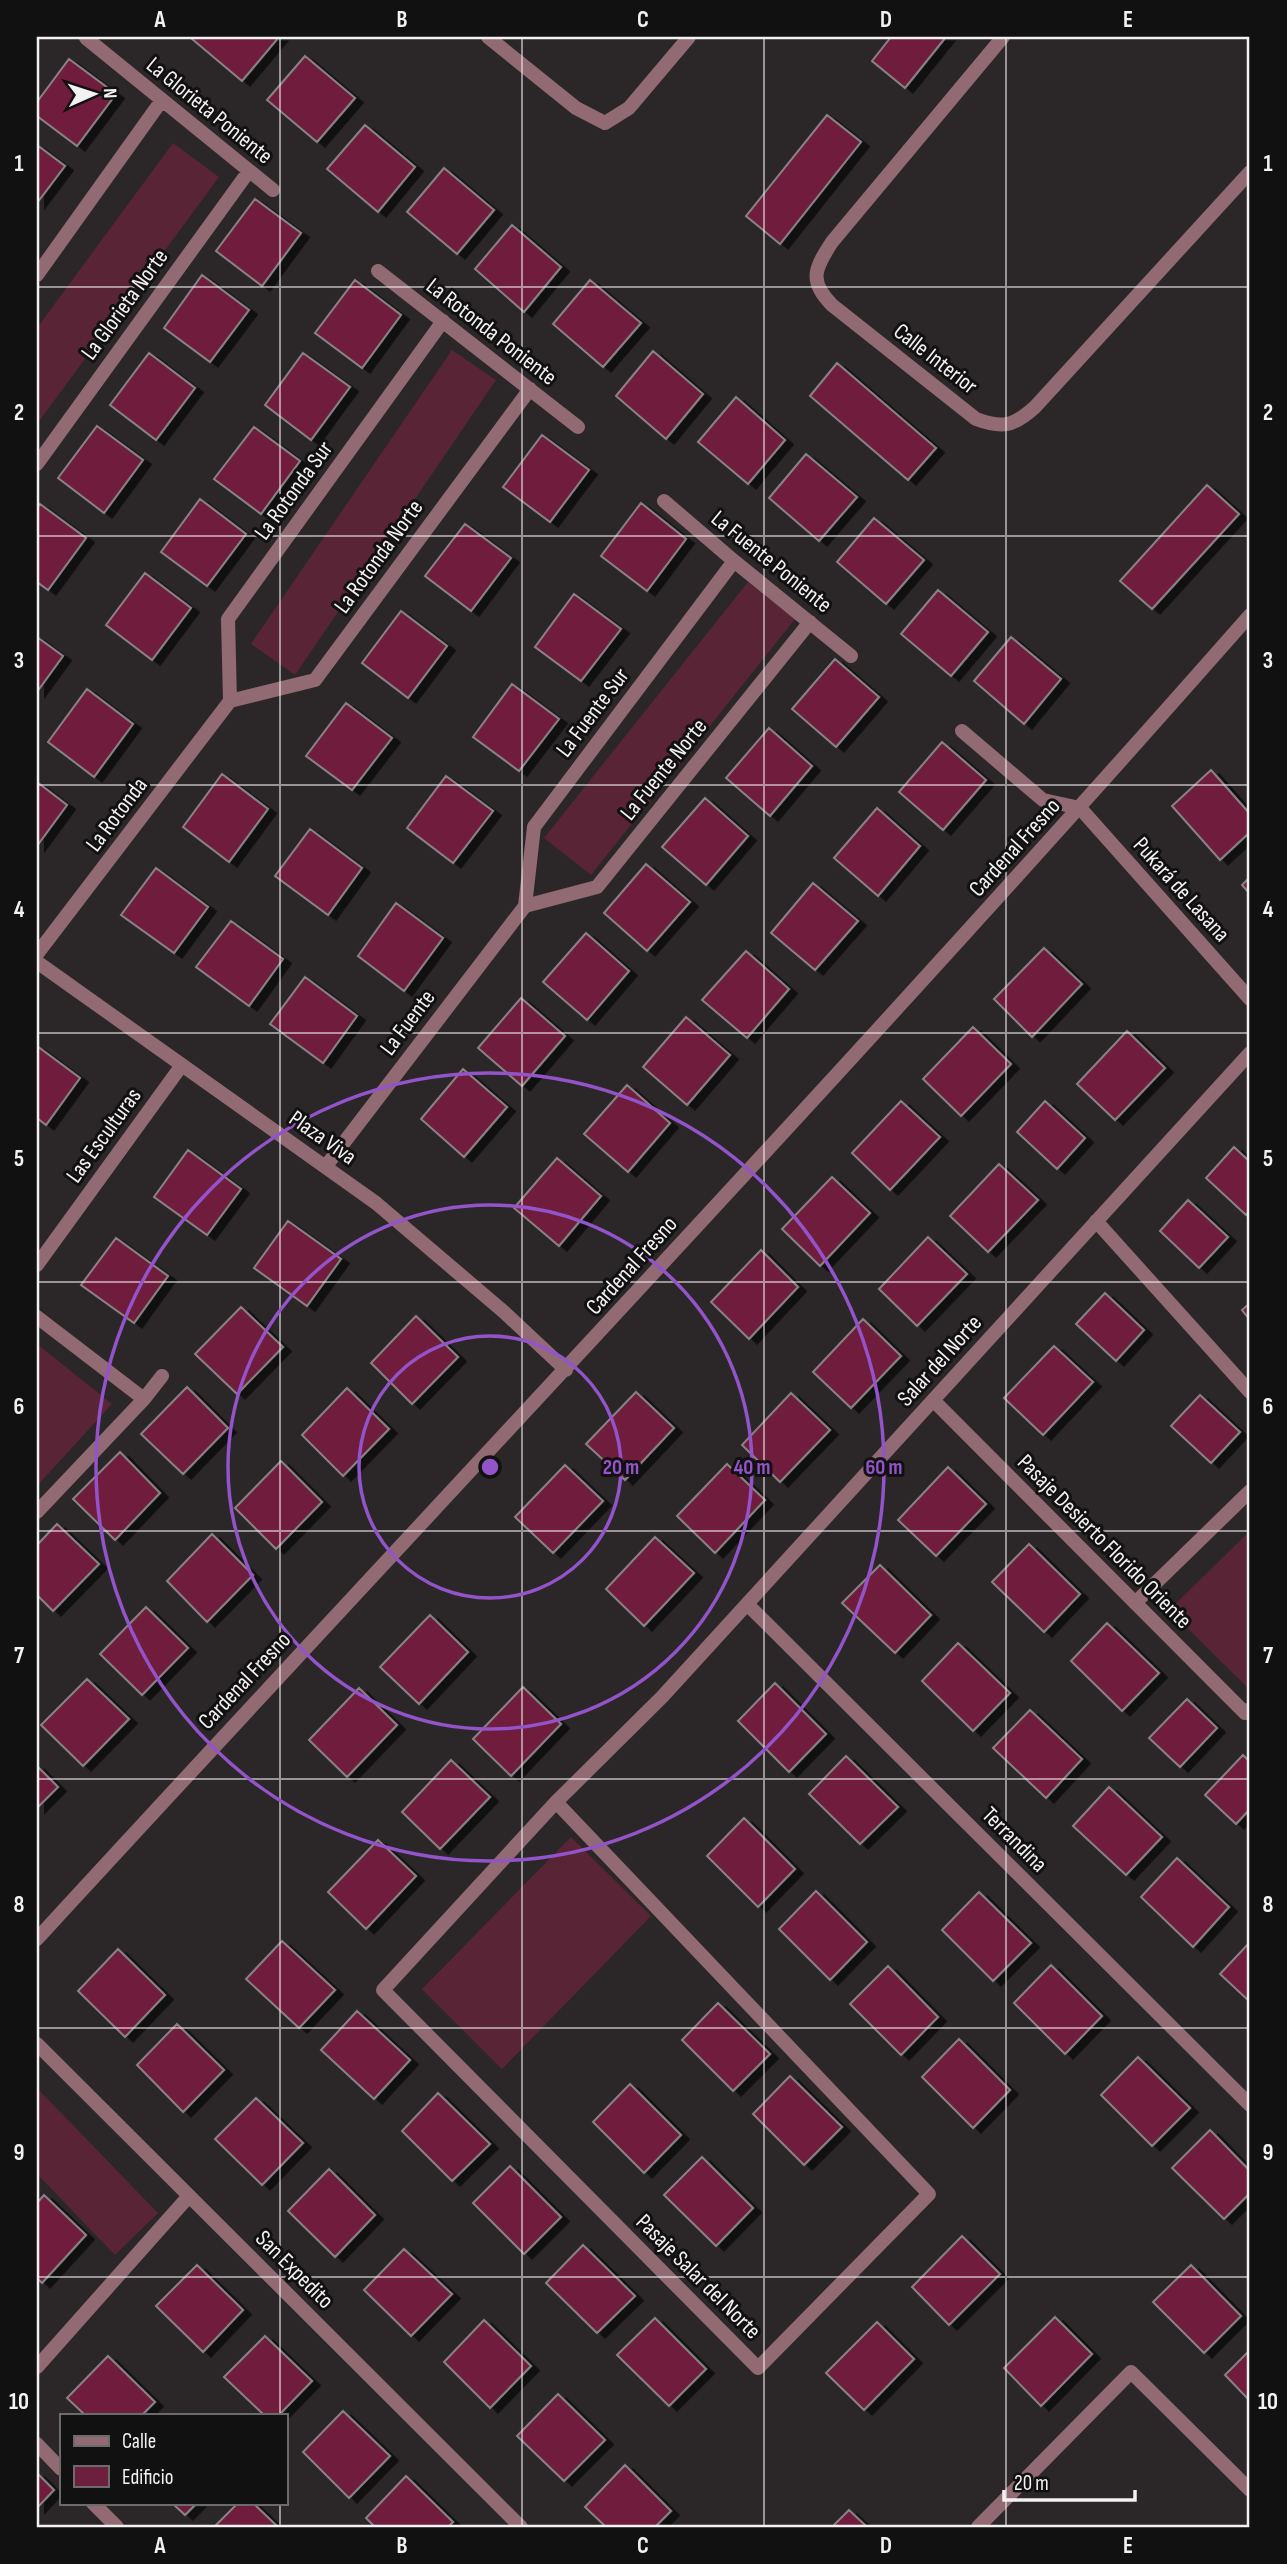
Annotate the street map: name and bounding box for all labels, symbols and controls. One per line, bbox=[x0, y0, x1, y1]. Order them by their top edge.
text: A bbox=[154, 6, 167, 34]
text: B bbox=[397, 6, 408, 34]
text: C bbox=[637, 6, 649, 34]
text: D bbox=[880, 6, 892, 34]
text: E bbox=[1123, 6, 1133, 34]
street label: La Glorieta Poniente bbox=[141, 51, 278, 170]
north arrow bbox=[60, 60, 130, 130]
text: N bbox=[98, 88, 121, 99]
text: 1 bbox=[14, 150, 24, 178]
text: 1 bbox=[1263, 150, 1273, 178]
street label: La Glorieta Norte bbox=[75, 244, 174, 365]
street label: La Rotonda Poniente bbox=[421, 272, 562, 391]
street label: Calle Interior bbox=[888, 317, 983, 400]
text: 2 bbox=[14, 399, 24, 427]
text: 2 bbox=[1263, 399, 1273, 427]
street label: La Rotonda Sur bbox=[249, 435, 339, 545]
street label: La Rotonda Norte bbox=[328, 494, 429, 619]
street label: La Fuente Poniente bbox=[705, 505, 837, 619]
text: 3 bbox=[14, 647, 24, 675]
text: 3 bbox=[1263, 647, 1273, 675]
street label: La Fuente Sur bbox=[550, 662, 636, 763]
street label: La Fuente Norte bbox=[614, 713, 713, 826]
street label: La Rotonda bbox=[80, 772, 154, 857]
street label: Cardenal Fresno bbox=[963, 793, 1066, 903]
street label: Pukará de Lasana bbox=[1127, 832, 1236, 948]
text: 4 bbox=[14, 896, 25, 924]
text: 4 bbox=[1263, 896, 1274, 924]
street label: La Fuente bbox=[374, 984, 441, 1061]
street label: Las Esculturas bbox=[60, 1083, 147, 1188]
street label: Plaza Viva bbox=[283, 1105, 361, 1171]
text: 5 bbox=[14, 1145, 24, 1173]
text: 5 bbox=[1263, 1145, 1273, 1173]
street label: Cardenal Fresno bbox=[580, 1211, 683, 1321]
street label: Salar del Norte bbox=[892, 1309, 988, 1412]
text: 6 bbox=[14, 1393, 24, 1421]
text: 6 bbox=[1263, 1393, 1273, 1421]
street label: Pasaje Desierto Florido Oriente bbox=[1011, 1449, 1197, 1635]
centre of rings bbox=[478, 1455, 502, 1479]
text: 20 m bbox=[603, 1455, 639, 1480]
text: 40 m bbox=[734, 1455, 770, 1480]
text: 60 m bbox=[865, 1455, 903, 1480]
street label: Cardenal Fresno bbox=[192, 1626, 297, 1735]
text: 7 bbox=[14, 1642, 24, 1670]
text: 7 bbox=[1263, 1642, 1273, 1670]
street label: Terrandina bbox=[976, 1801, 1053, 1878]
text: 8 bbox=[14, 1891, 25, 1919]
text: 8 bbox=[1263, 1891, 1274, 1919]
text: 9 bbox=[14, 2139, 24, 2167]
text: 9 bbox=[1263, 2139, 1273, 2167]
street label: Pasaje Salar del Norte bbox=[630, 2208, 767, 2345]
street label: San Expedito bbox=[249, 2225, 339, 2315]
text: 10 bbox=[9, 2388, 29, 2416]
text: 10 bbox=[1258, 2388, 1278, 2416]
legend bbox=[60, 2414, 287, 2504]
text: Calle bbox=[122, 2429, 156, 2454]
scale bar bbox=[1004, 2459, 1135, 2503]
text: Edificio bbox=[122, 2465, 173, 2490]
text: 20 m bbox=[1014, 2471, 1049, 2496]
text: A bbox=[154, 2532, 167, 2560]
text: B bbox=[397, 2532, 408, 2560]
text: C bbox=[637, 2532, 649, 2560]
text: D bbox=[880, 2532, 892, 2560]
text: E bbox=[1123, 2532, 1133, 2560]

